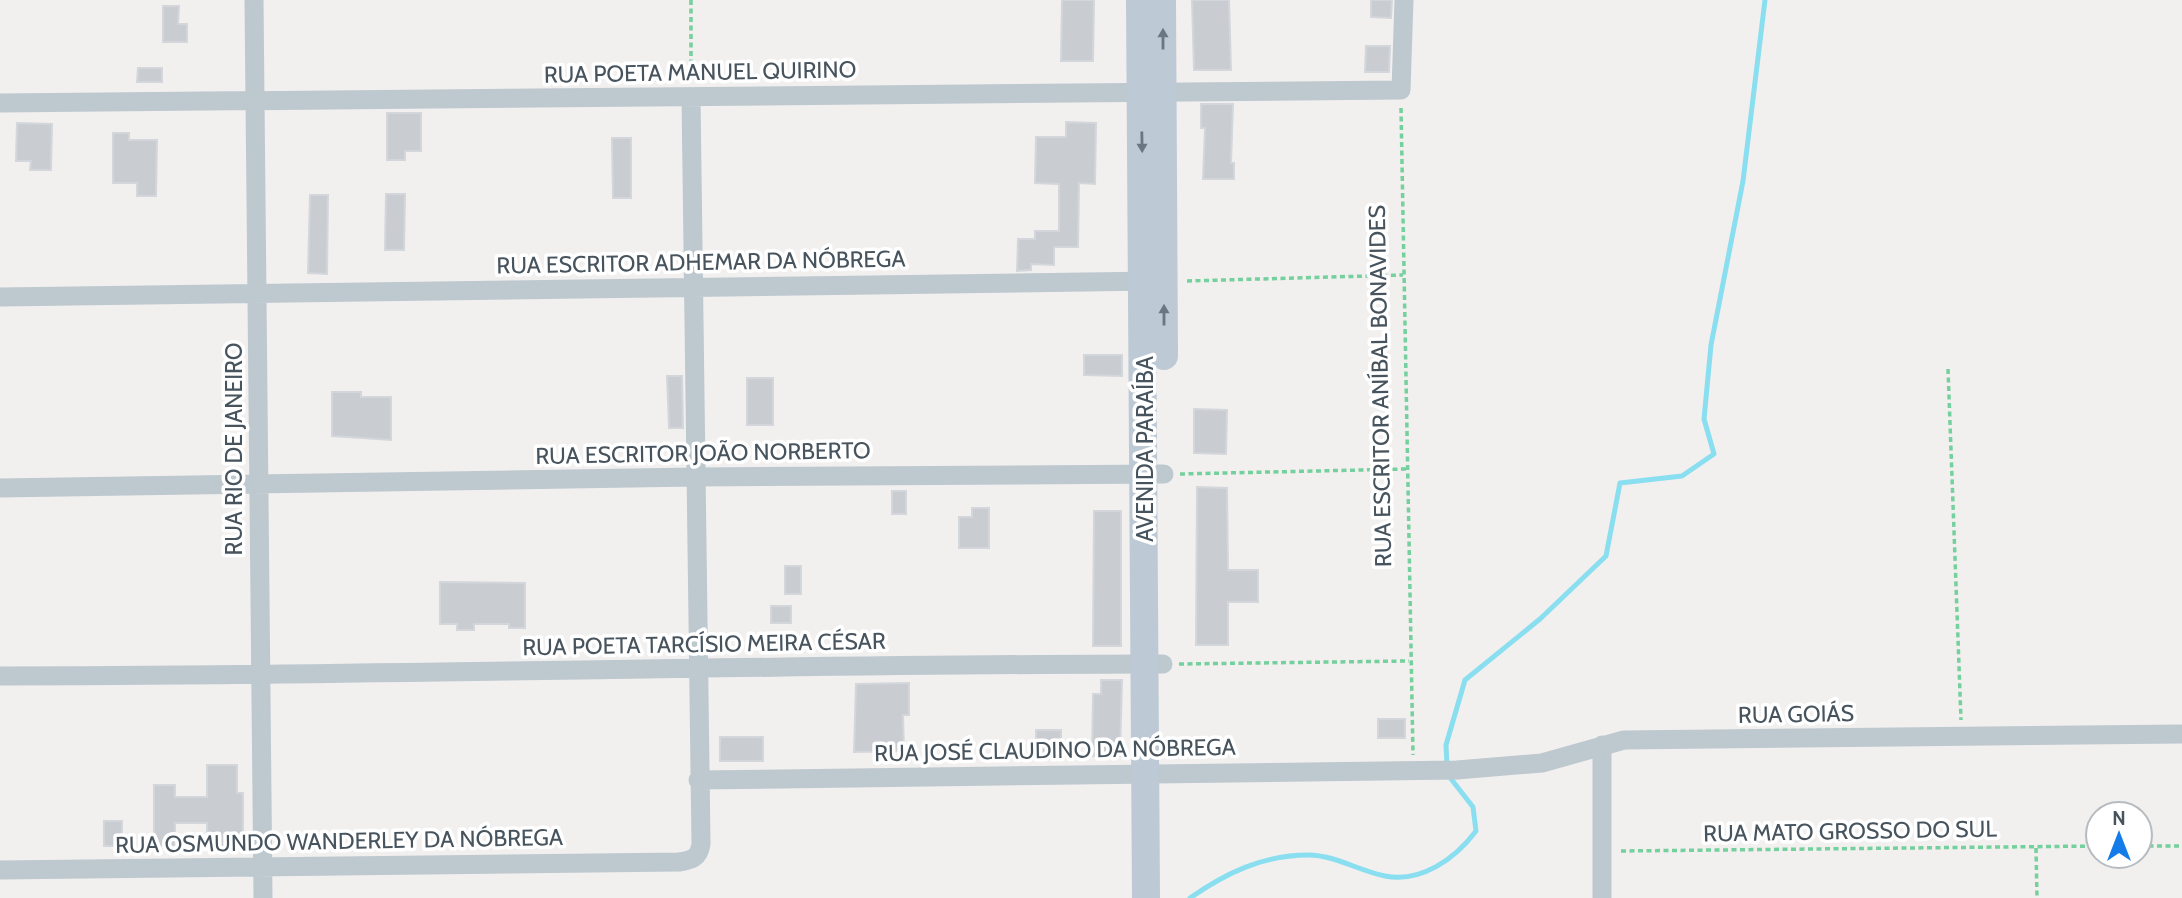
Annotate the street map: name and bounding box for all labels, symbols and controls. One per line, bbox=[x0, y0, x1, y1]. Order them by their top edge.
one-way arrow bbox=[1157, 28, 1168, 50]
street label: RUA POETA MANUEL QUIRINO bbox=[544, 55, 856, 89]
one-way arrow bbox=[1136, 131, 1147, 153]
street label: RUA ESCRITOR ANÍBAL BONAVIDES bbox=[1362, 205, 1397, 567]
street label: RUA ESCRITOR ADHEMAR DA NÓBREGA bbox=[496, 244, 906, 280]
one-way arrow bbox=[1158, 304, 1169, 326]
street label: RUA RIO DE JANEIRO bbox=[220, 342, 248, 556]
street label: AVENIDA PARAÍBA bbox=[1130, 356, 1159, 542]
street label: RUA ESCRITOR JOÃO NORBERTO bbox=[535, 436, 871, 470]
street label: RUA POETA TARCÍSIO MEIRA CÉSAR bbox=[522, 626, 886, 661]
street label: RUA GOIÁS bbox=[1738, 698, 1854, 729]
street label: RUA JOSÉ CLAUDINO DA NÓBREGA bbox=[874, 732, 1236, 767]
north arrow bbox=[2084, 800, 2154, 870]
text: N bbox=[2112, 807, 2126, 830]
street label: RUA MATO GROSSO DO SUL bbox=[1703, 814, 1998, 848]
street label: RUA OSMUNDO WANDERLEY DA NÓBREGA bbox=[115, 823, 563, 859]

